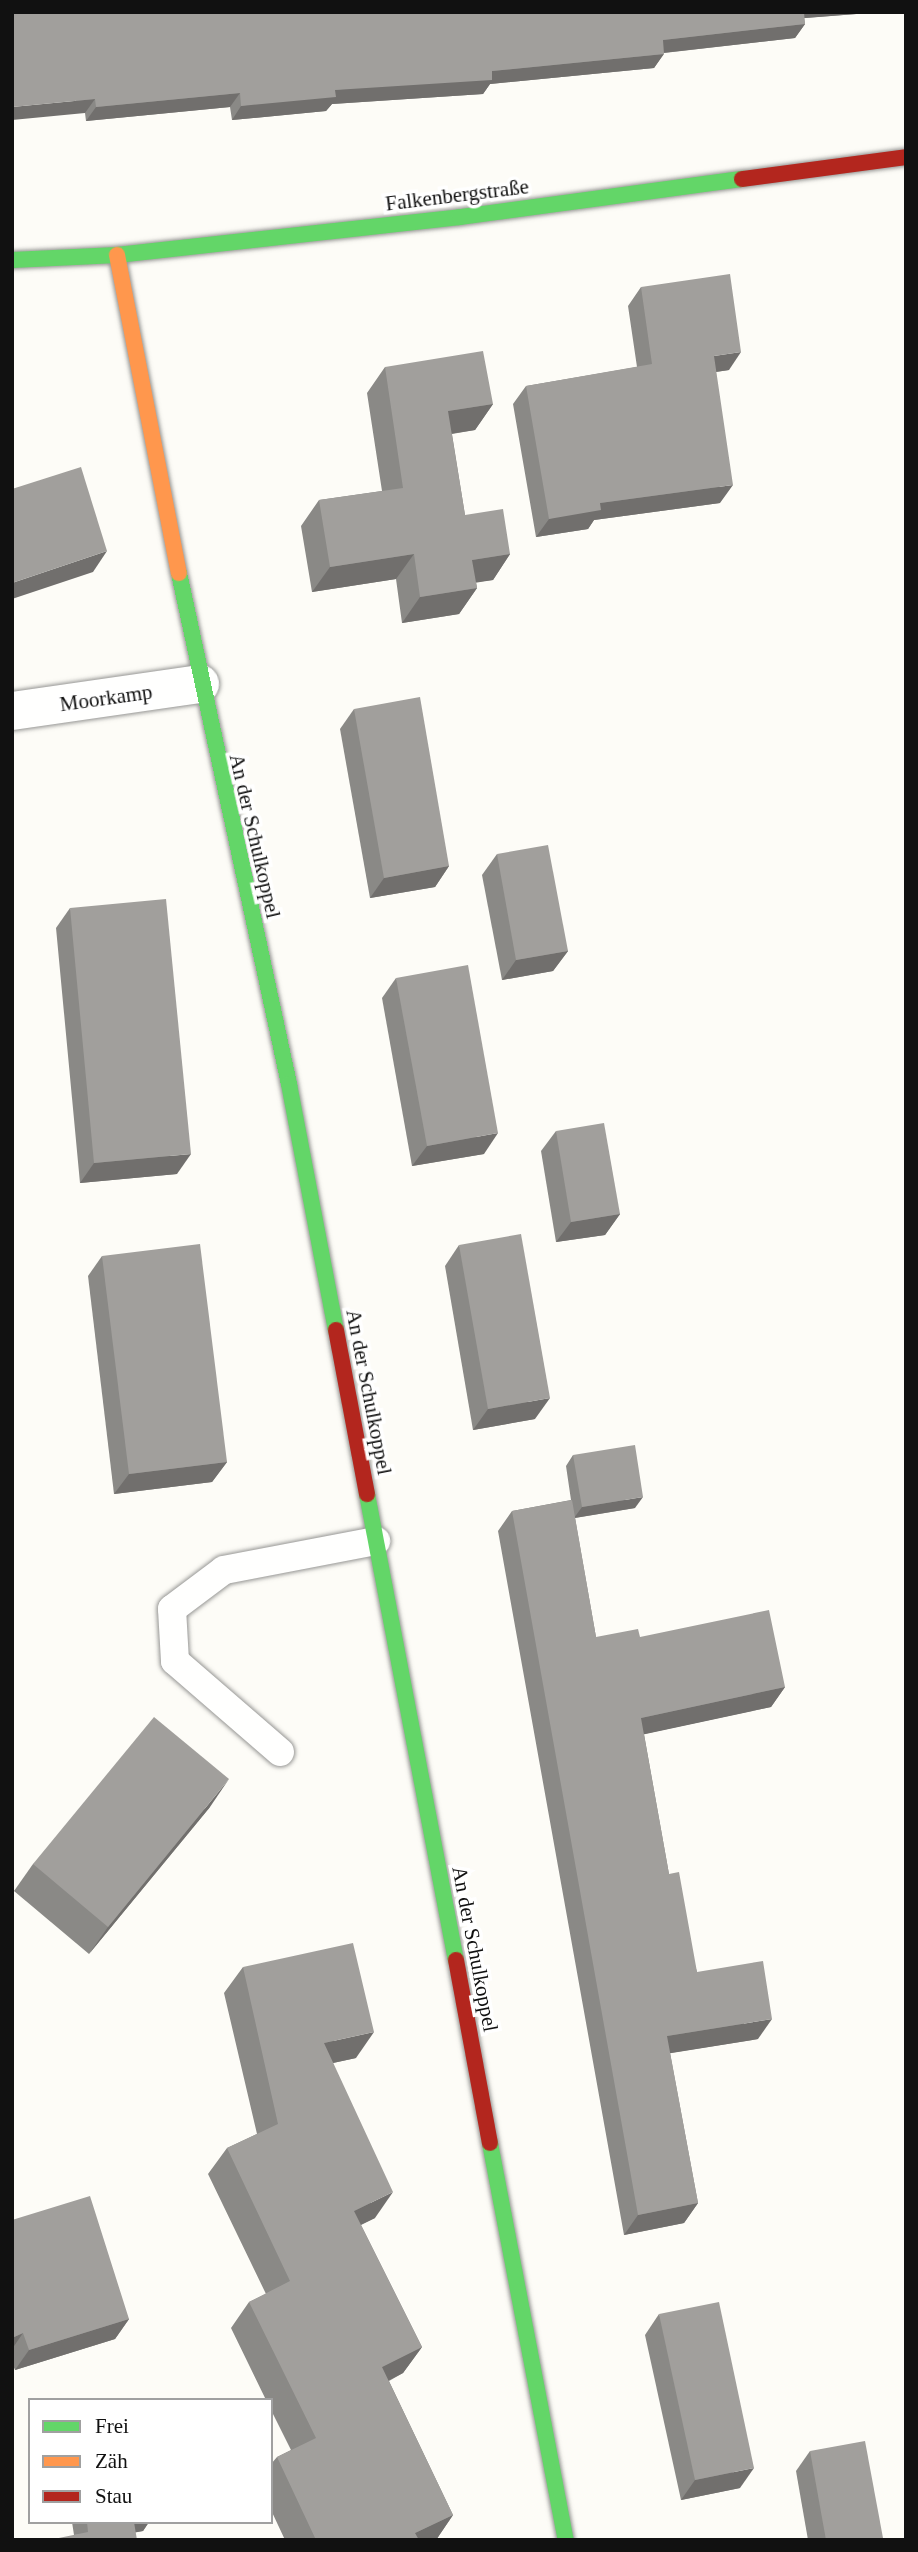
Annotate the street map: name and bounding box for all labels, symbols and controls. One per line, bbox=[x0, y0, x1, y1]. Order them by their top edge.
street label: Falkenbergstraße bbox=[384, 174, 530, 216]
street label: Moorkamp bbox=[58, 679, 154, 717]
street label: An der Schulkoppel bbox=[224, 751, 286, 921]
street label: An der Schulkoppel bbox=[341, 1307, 397, 1477]
street label: An der Schulkoppel bbox=[447, 1864, 503, 2034]
legend bbox=[28, 2398, 273, 2524]
text: Frei bbox=[95, 2414, 129, 2438]
text: Zäh bbox=[95, 2449, 128, 2473]
text: Stau bbox=[95, 2484, 132, 2508]

